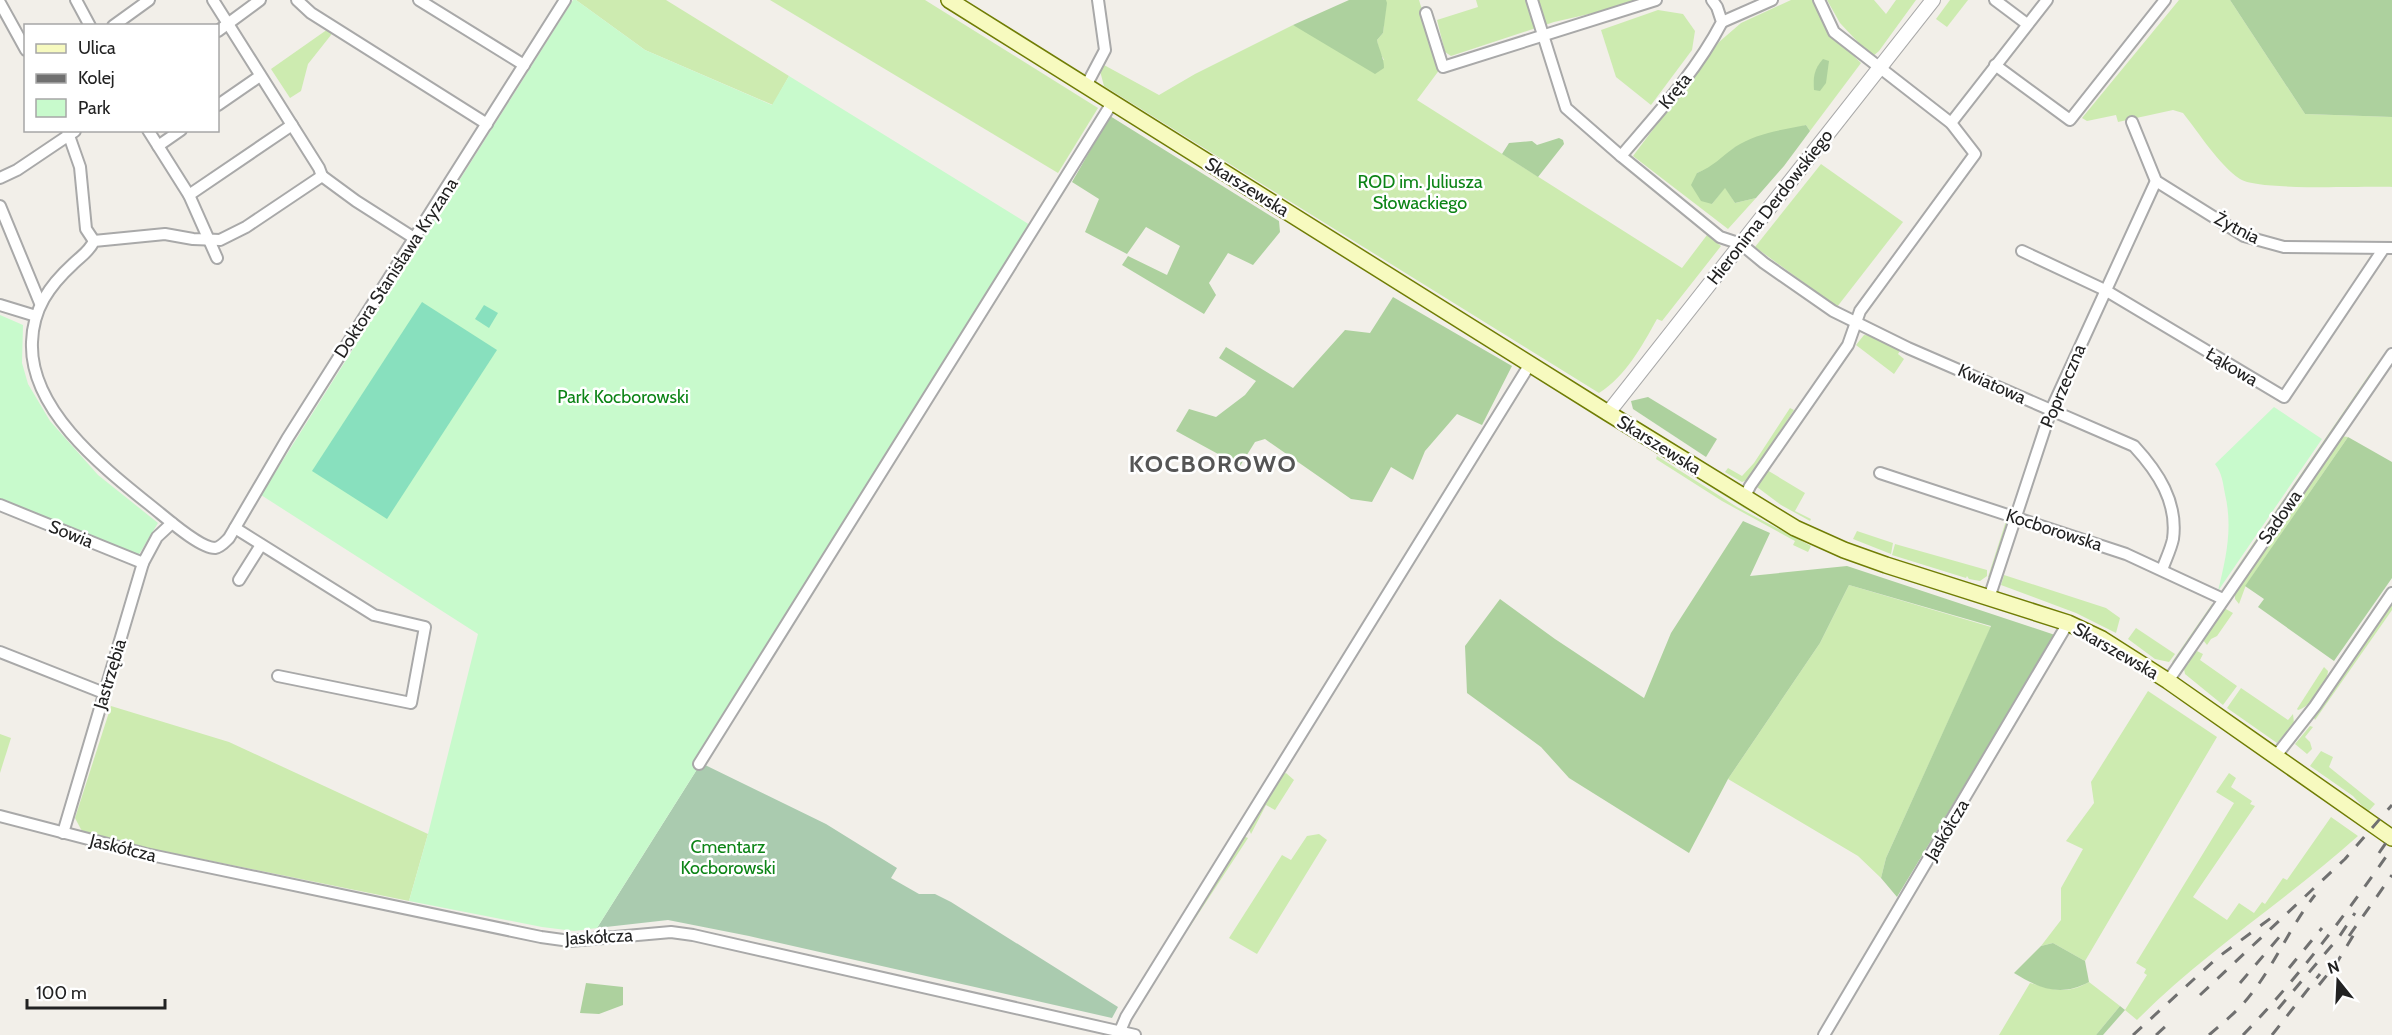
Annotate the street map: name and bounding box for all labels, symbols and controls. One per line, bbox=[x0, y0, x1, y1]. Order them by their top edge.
legend bbox=[24, 24, 219, 132]
text: Ulica bbox=[78, 37, 116, 59]
text: Kolej bbox=[78, 67, 115, 89]
street label: Kręta bbox=[1654, 68, 1696, 113]
text: Park bbox=[78, 97, 111, 119]
street label: Hieronima Derdowskiego bbox=[1702, 125, 1838, 289]
street label: Skarszewska bbox=[1201, 153, 1293, 222]
park label: ROD im. Juliusza Słowackiego bbox=[1357, 171, 1483, 214]
street label: Doktora Stanisława Kryzana bbox=[329, 173, 463, 362]
street label: Żytnia bbox=[2211, 207, 2263, 249]
street label: Poprzeczna bbox=[2036, 341, 2091, 431]
street label: Łąkowa bbox=[2202, 343, 2262, 391]
street label: Kwiatowa bbox=[1955, 359, 2030, 409]
park label: Park Kocborowski bbox=[557, 386, 689, 408]
street label: Skarszewska bbox=[1613, 411, 1705, 480]
district label: KOCBOROWO bbox=[1129, 449, 1297, 478]
street label: Sadowa bbox=[2254, 486, 2307, 548]
street label: Kocborowska bbox=[2003, 504, 2105, 556]
street label: Sowia bbox=[46, 515, 97, 553]
street label: Skarszewska bbox=[2069, 618, 2163, 684]
street label: Jastrzębia bbox=[89, 636, 131, 713]
street label: Jaskółcza bbox=[1920, 795, 1974, 865]
street label: Jaskółcza bbox=[87, 829, 159, 867]
park label: Cmentarz Kocborowski bbox=[680, 836, 776, 879]
street label: Jaskółcza bbox=[564, 924, 634, 950]
north arrow bbox=[2308, 951, 2368, 1011]
text: N bbox=[2325, 956, 2342, 978]
scale bar bbox=[27, 972, 165, 1010]
text: 100 m bbox=[36, 982, 87, 1004]

